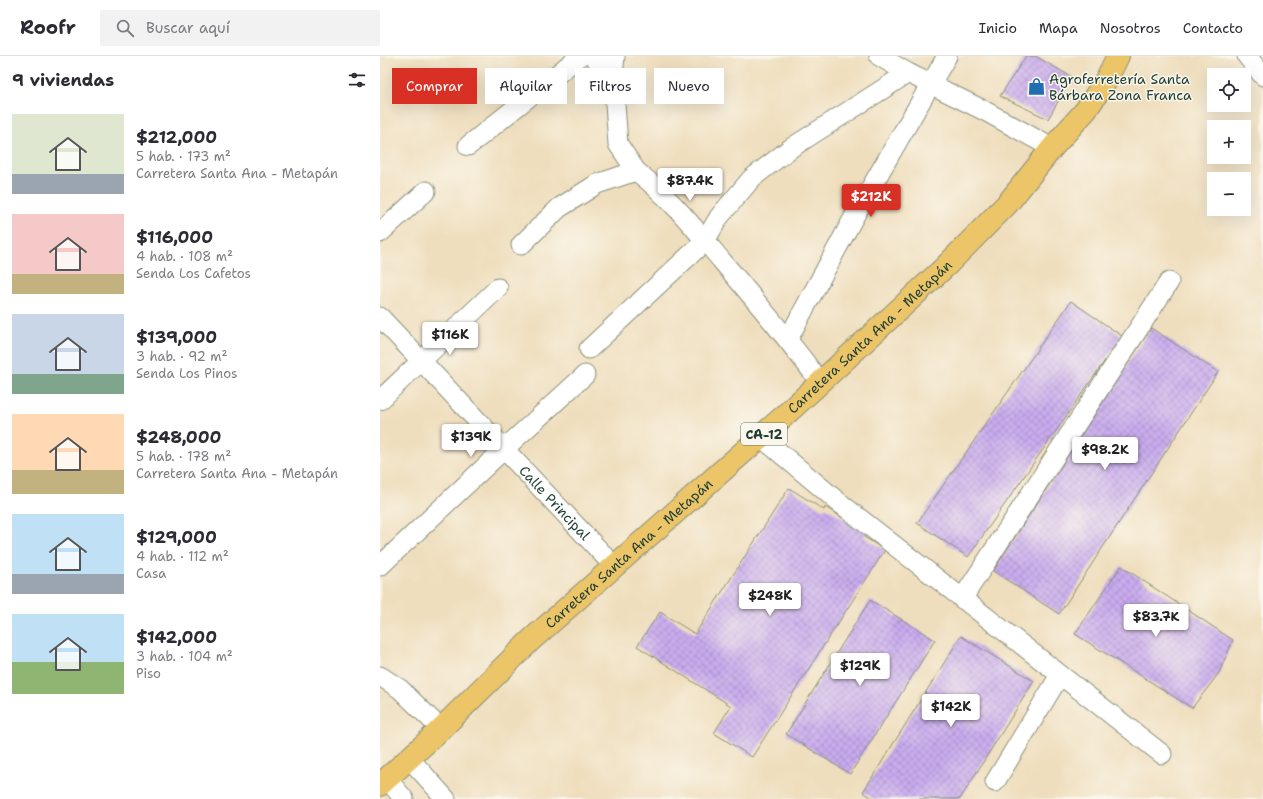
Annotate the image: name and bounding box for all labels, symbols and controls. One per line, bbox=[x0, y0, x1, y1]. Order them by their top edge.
search box bbox=[100, 10, 380, 46]
text: Roofr bbox=[20, 15, 76, 40]
icon: search bbox=[114, 17, 136, 39]
text: Buscar aquí bbox=[146, 18, 230, 38]
text: Inicio bbox=[979, 19, 1017, 37]
text: Mapa bbox=[1039, 19, 1078, 37]
text: Nosotros bbox=[1100, 19, 1161, 37]
text: Contacto bbox=[1183, 19, 1243, 37]
chip: Comprar bbox=[392, 68, 477, 104]
chip: Alquilar bbox=[485, 68, 567, 104]
chip: Filtros bbox=[575, 68, 646, 104]
chip: Nuevo bbox=[654, 68, 724, 104]
map controls bbox=[1207, 68, 1251, 216]
button: locate bbox=[1207, 68, 1251, 112]
text: 9 viviendas bbox=[12, 69, 114, 91]
icon: filters bbox=[346, 69, 368, 91]
place label: Agroferretería Santa Bárbara Zona Franca bbox=[1049, 70, 1192, 104]
shop icon: Agroferretería Santa Bárbara Zona Franca bbox=[1026, 77, 1046, 97]
button: + bbox=[1207, 120, 1251, 164]
text: $212,000 bbox=[136, 126, 217, 148]
icon: home bbox=[44, 130, 92, 178]
text: 5 hab. · 173 m² bbox=[136, 148, 231, 165]
text: Carretera Santa Ana - Metapán bbox=[136, 165, 338, 182]
pin: $87.4K bbox=[657, 168, 723, 202]
text: $87.4K bbox=[667, 172, 713, 189]
button: − bbox=[1207, 172, 1251, 216]
pin: $212K bbox=[843, 184, 899, 218]
text: $212K bbox=[851, 188, 891, 205]
text: $116,000 bbox=[136, 226, 213, 248]
icon: home bbox=[44, 230, 92, 278]
text: 4 hab. · 108 m² bbox=[136, 248, 233, 265]
street label: Carretera Santa Ana - Metapán bbox=[784, 256, 956, 417]
text: Senda Los Cafetos bbox=[136, 265, 251, 282]
pin: $116K bbox=[422, 322, 478, 356]
text: $139,000 bbox=[136, 326, 217, 348]
text: $116K bbox=[431, 326, 469, 343]
icon: home bbox=[44, 330, 92, 378]
text: 3 hab. · 92 m² bbox=[136, 348, 228, 365]
text: Senda Los Pinos bbox=[136, 365, 237, 382]
road number: CA-12 bbox=[741, 423, 787, 445]
pin: $139K bbox=[443, 424, 499, 458]
text: $248,000 bbox=[136, 426, 221, 448]
text: $139K bbox=[451, 428, 491, 445]
icon: home bbox=[44, 430, 92, 478]
pin: $98.2K bbox=[1072, 437, 1138, 471]
text: $98.2K bbox=[1081, 441, 1129, 458]
text: 5 hab. · 178 m² bbox=[136, 448, 231, 465]
street label: Calle Principal bbox=[515, 462, 595, 544]
text: Carretera Santa Ana - Metapán bbox=[136, 465, 338, 482]
street label: Carretera Santa Ana - Metapán bbox=[541, 474, 717, 632]
text: $129,000 bbox=[136, 526, 217, 548]
icon: home bbox=[44, 530, 92, 578]
text: 4 hab. · 112 m² bbox=[136, 548, 229, 565]
text: Casa bbox=[136, 565, 166, 582]
pin: $248K bbox=[742, 583, 798, 617]
text: $248K bbox=[748, 587, 792, 604]
pin: $83.7K bbox=[1123, 604, 1189, 638]
text: $83.7K bbox=[1133, 608, 1179, 625]
text: $142,000 bbox=[136, 626, 217, 648]
icon: home bbox=[44, 630, 92, 678]
text: 3 hab. · 104 m² bbox=[136, 648, 233, 665]
pin: $129K bbox=[832, 653, 888, 687]
text: $129K bbox=[840, 657, 880, 674]
text: Piso bbox=[136, 665, 161, 682]
pin: $142K bbox=[923, 694, 979, 728]
text: $142K bbox=[931, 698, 971, 715]

